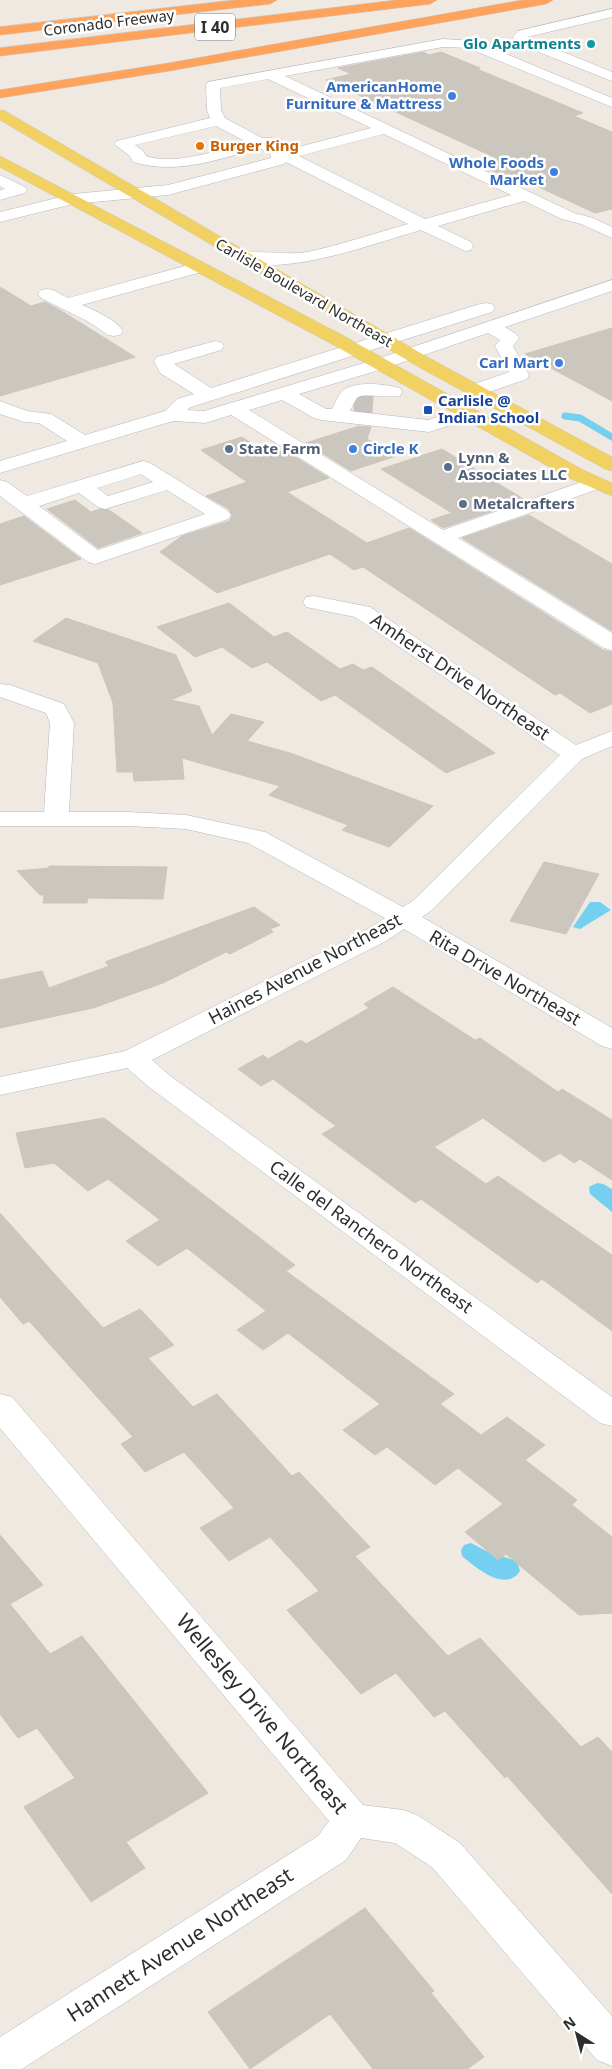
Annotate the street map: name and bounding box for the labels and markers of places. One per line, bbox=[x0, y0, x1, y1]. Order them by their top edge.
place label: Glo Apartments bbox=[463, 33, 581, 53]
marker: Glo Apartments bbox=[585, 38, 597, 50]
place label: AmericanHome Furniture & Mattress bbox=[286, 76, 442, 113]
marker: AmericanHome Furniture & Mattress bbox=[446, 90, 458, 102]
place label: Burger King bbox=[210, 135, 299, 155]
marker: Burger King bbox=[194, 140, 206, 152]
place label: Whole Foods Market bbox=[449, 152, 544, 189]
marker: Whole Foods Market bbox=[548, 166, 560, 178]
place label: Carl Mart bbox=[479, 352, 549, 372]
marker: Carl Mart bbox=[553, 357, 565, 369]
place label: Carlisle @ Indian School bbox=[438, 390, 539, 427]
marker: Carlisle @ Indian School bbox=[422, 404, 434, 416]
place label: State Farm bbox=[239, 438, 321, 458]
place label: Circle K bbox=[363, 438, 419, 458]
marker: State Farm bbox=[223, 443, 235, 455]
marker: Circle K bbox=[347, 443, 359, 455]
place label: Lynn & Associates LLC bbox=[458, 447, 567, 484]
marker: Lynn & Associates LLC bbox=[442, 461, 454, 473]
place label: Metalcrafters bbox=[473, 493, 575, 513]
marker: Metalcrafters bbox=[457, 498, 469, 510]

